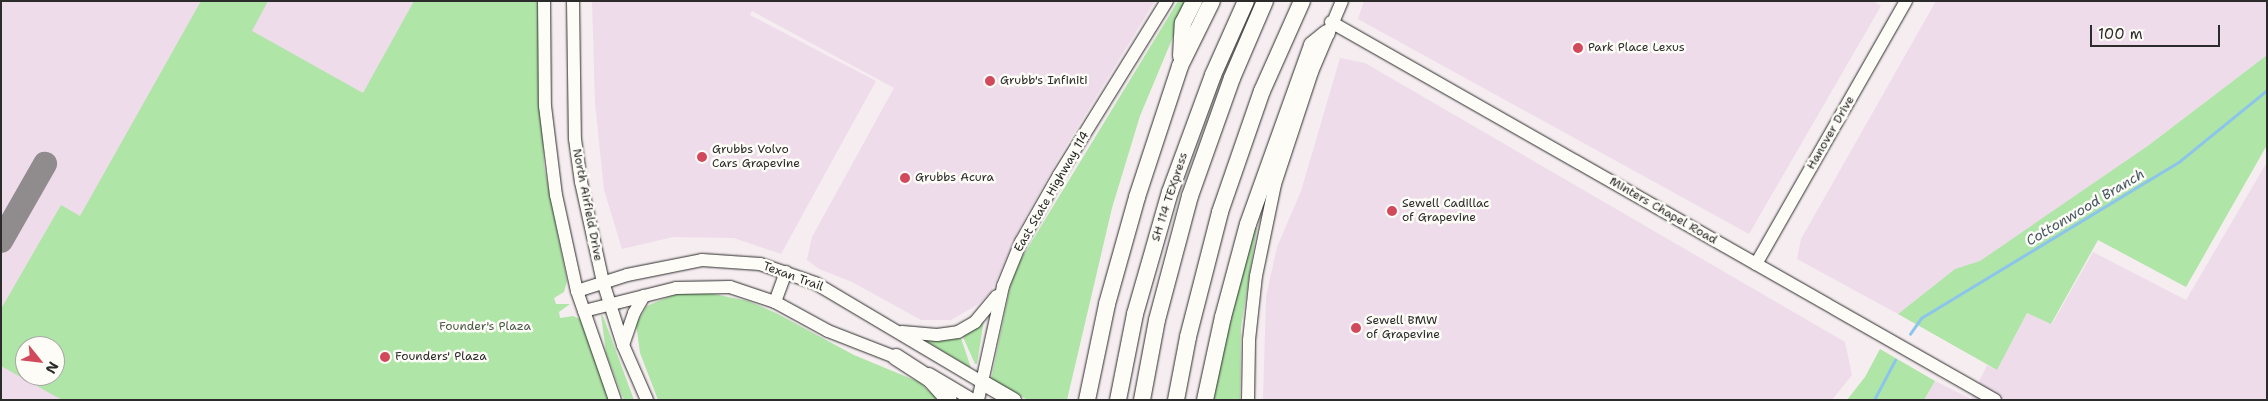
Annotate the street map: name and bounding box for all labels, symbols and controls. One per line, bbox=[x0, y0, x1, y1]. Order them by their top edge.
scale bar bbox=[2093, 15, 2223, 47]
text: 100 m bbox=[2098, 24, 2143, 44]
place label: Park Place Lexus bbox=[1588, 41, 1685, 55]
marker: Park Place Lexus bbox=[1572, 42, 1584, 54]
place label: Grubb's Infiniti bbox=[1000, 74, 1088, 88]
marker: Grubb's Infiniti bbox=[984, 75, 996, 87]
street label: Hanover Drive bbox=[1804, 94, 1858, 172]
street label: East State Highway 114 bbox=[1012, 129, 1092, 255]
place label: Grubbs Volvo Cars Grapevine bbox=[712, 143, 800, 171]
street label: North Airfield Drive bbox=[569, 147, 605, 263]
marker: Grubbs Volvo Cars Grapevine bbox=[696, 151, 708, 163]
street label: SH 114 TEXpress bbox=[1149, 151, 1191, 243]
water label: Cottonwood Branch bbox=[2023, 165, 2147, 249]
place label: Grubbs Acura bbox=[915, 171, 994, 185]
marker: Grubbs Acura bbox=[899, 172, 911, 184]
street label: Minters Chapel Road bbox=[1607, 174, 1719, 248]
place label: Sewell Cadillac of Grapevine bbox=[1402, 197, 1489, 225]
marker: Sewell Cadillac of Grapevine bbox=[1386, 205, 1398, 217]
street label: Texan Trail bbox=[761, 259, 825, 295]
place label: Sewell BMW of Grapevine bbox=[1366, 314, 1440, 342]
park label: Founder's Plaza bbox=[439, 320, 531, 334]
marker: Sewell BMW of Grapevine bbox=[1350, 322, 1362, 334]
north arrow bbox=[15, 336, 65, 386]
place label: Founders' Plaza bbox=[395, 350, 487, 364]
marker: Founders' Plaza bbox=[379, 351, 391, 363]
text: N bbox=[42, 359, 63, 377]

